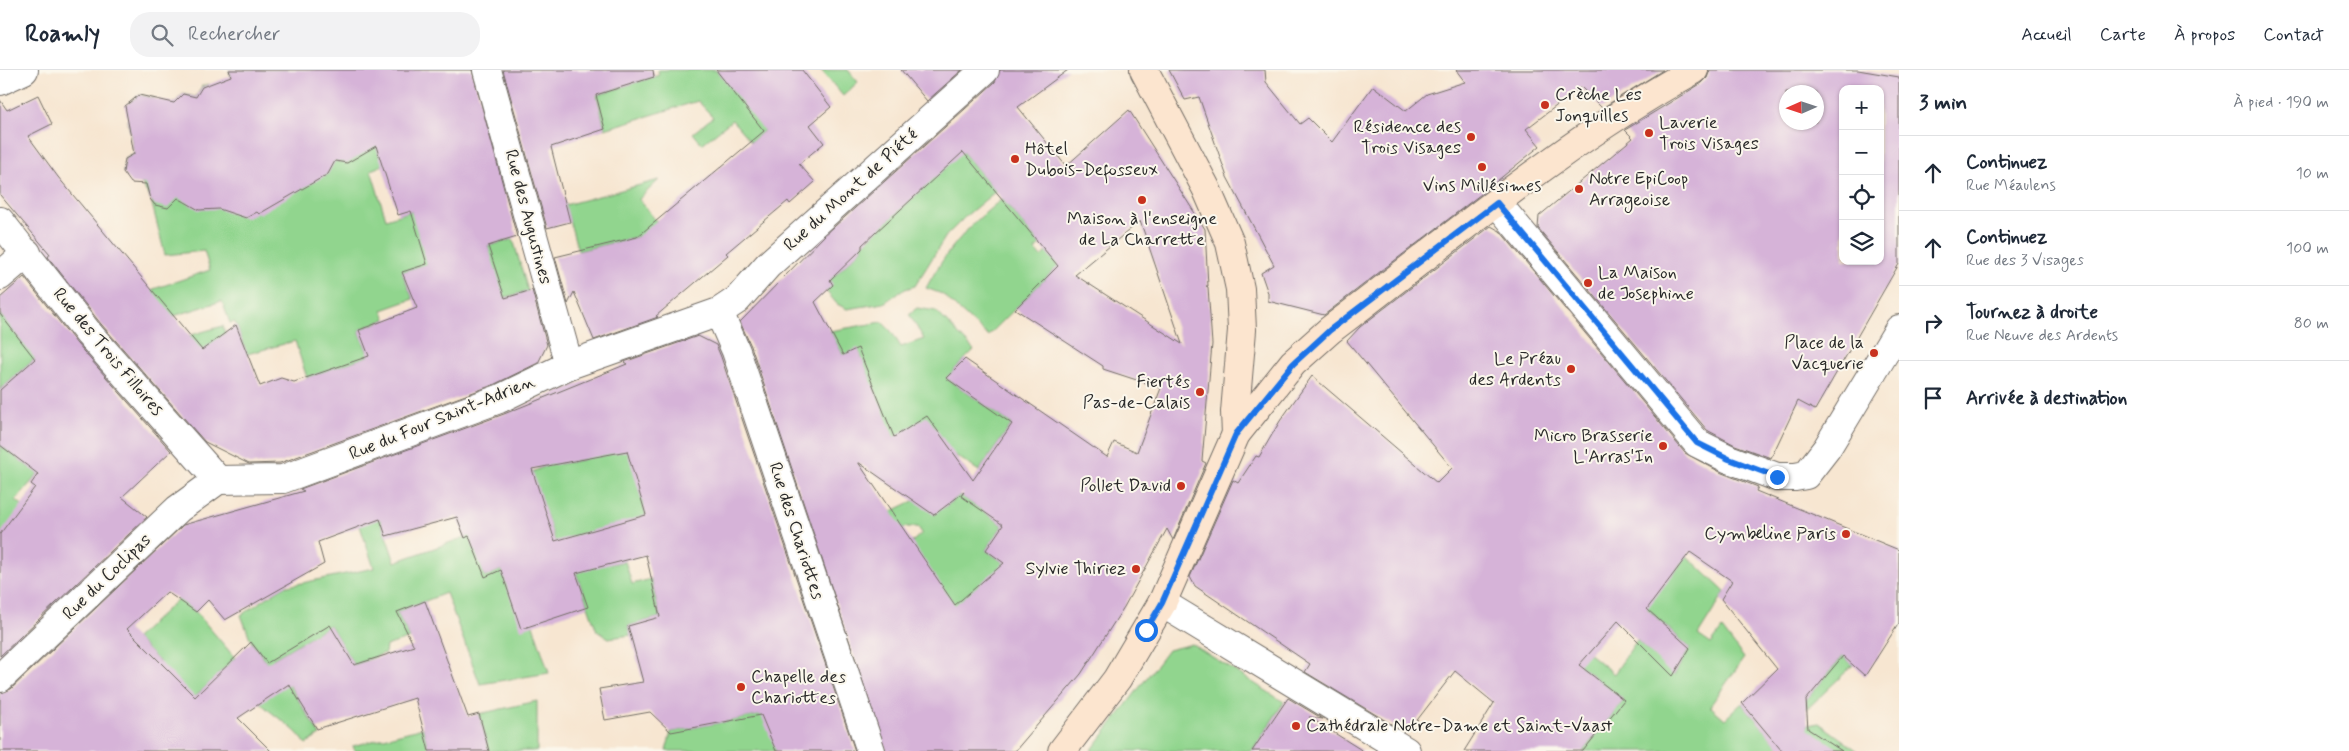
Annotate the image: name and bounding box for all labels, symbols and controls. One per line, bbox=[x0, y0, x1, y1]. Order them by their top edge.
search box bbox=[130, 12, 480, 57]
text: Roamly bbox=[25, 19, 100, 50]
icon: search bbox=[148, 21, 176, 49]
text: Rechercher bbox=[188, 22, 280, 47]
text: Accueil bbox=[2021, 23, 2072, 47]
text: Carte bbox=[2100, 23, 2146, 47]
text: À propos bbox=[2174, 23, 2235, 47]
text: Contact bbox=[2263, 23, 2324, 47]
place label: Crèche Les Jonquilles bbox=[1555, 83, 1642, 128]
north arrow bbox=[1779, 85, 1824, 130]
map controls bbox=[1839, 85, 1884, 265]
button: + bbox=[1839, 85, 1884, 130]
text: 3 min bbox=[1919, 89, 1967, 117]
text: À pied · 190 m bbox=[2233, 92, 2329, 113]
marker: Crèche Les Jonquilles bbox=[1539, 99, 1551, 111]
place label: Laverie Trois Visages bbox=[1659, 111, 1759, 156]
place label: Résidence des Trois Visages bbox=[1354, 115, 1461, 160]
street label: Rue du Mont de Piété bbox=[779, 123, 923, 257]
marker: Laverie Trois Visages bbox=[1643, 127, 1655, 139]
button: − bbox=[1839, 130, 1884, 175]
marker: Résidence des Trois Visages bbox=[1465, 131, 1477, 143]
place label: Hôtel Dubois-Defosseux bbox=[1025, 137, 1158, 184]
street label: Rue des Augustines bbox=[498, 147, 558, 287]
text: Continuez bbox=[1966, 150, 2047, 175]
marker: Hôtel Dubois-Defosseux bbox=[1009, 153, 1021, 165]
icon: ahead bbox=[1919, 159, 1947, 187]
marker: Vins Millésimes bbox=[1476, 161, 1488, 173]
text: 10 m bbox=[2296, 163, 2329, 184]
place label: Notre EpiCoop Arrageoise bbox=[1589, 167, 1688, 213]
place label: Vins Millésimes bbox=[1423, 174, 1541, 198]
button: locate bbox=[1839, 175, 1884, 220]
text: Rue Méaulens bbox=[1966, 175, 2056, 196]
marker: Notre EpiCoop Arrageoise bbox=[1573, 183, 1585, 195]
marker: Maison à l'enseigne de La Charrette bbox=[1136, 194, 1148, 206]
place label: Maison à l'enseigne de La Charrette bbox=[1067, 207, 1217, 252]
button: layers bbox=[1839, 220, 1884, 265]
text: Continuez bbox=[1966, 225, 2047, 250]
icon: ahead bbox=[1919, 234, 1947, 262]
text: 100 m bbox=[2286, 238, 2329, 259]
text: Rue des 3 Visages bbox=[1966, 250, 2084, 271]
place label: La Maison de Josephine bbox=[1598, 261, 1694, 306]
marker: La Maison de Josephine bbox=[1582, 277, 1594, 289]
street label: Rue des Trois Filloires bbox=[47, 283, 169, 421]
text: Tournez à droite bbox=[1966, 300, 2098, 325]
icon: right bbox=[1919, 309, 1947, 337]
text: 80 m bbox=[2294, 313, 2329, 334]
text: Rue Neuve des Ardents bbox=[1966, 325, 2118, 346]
place label: Place de la Vacquerie bbox=[1784, 331, 1864, 376]
place label: Le Préau des Ardents bbox=[1469, 347, 1561, 392]
marker: Place de la Vacquerie bbox=[1868, 347, 1880, 359]
marker: Le Préau des Ardents bbox=[1565, 363, 1577, 375]
street label: Rue du Four Saint-Adrien bbox=[346, 370, 538, 466]
place label: Fiertés Pas-de-Calais bbox=[1083, 370, 1190, 415]
icon: arrive bbox=[1919, 384, 1947, 412]
marker: Fiertés Pas-de-Calais bbox=[1194, 386, 1206, 398]
text: Arrivée à destination bbox=[1966, 386, 2127, 411]
place label: Micro Brasserie L'Arras'In bbox=[1534, 424, 1653, 469]
marker: Micro Brasserie L'Arras'In bbox=[1657, 440, 1669, 452]
street label: Rue des Chariottes bbox=[762, 459, 830, 603]
route end bbox=[1766, 466, 1789, 489]
place label: Pollet David bbox=[1080, 474, 1171, 498]
marker: Pollet David bbox=[1175, 480, 1187, 492]
place label: Cymbeline Paris bbox=[1704, 522, 1836, 546]
street label: Rue du Coclipas bbox=[57, 528, 157, 626]
marker: Cymbeline Paris bbox=[1840, 528, 1852, 540]
place label: Sylvie Thiriez bbox=[1025, 557, 1126, 581]
marker: Sylvie Thiriez bbox=[1130, 563, 1142, 575]
route start bbox=[1135, 619, 1158, 642]
place label: Chapelle des Chariottes bbox=[751, 665, 846, 710]
marker: Chapelle des Chariottes bbox=[735, 681, 747, 693]
place label: Cathédrale Notre-Dame et Saint-Vaast bbox=[1306, 714, 1613, 738]
marker: Cathédrale Notre-Dame et Saint-Vaast bbox=[1290, 720, 1302, 732]

